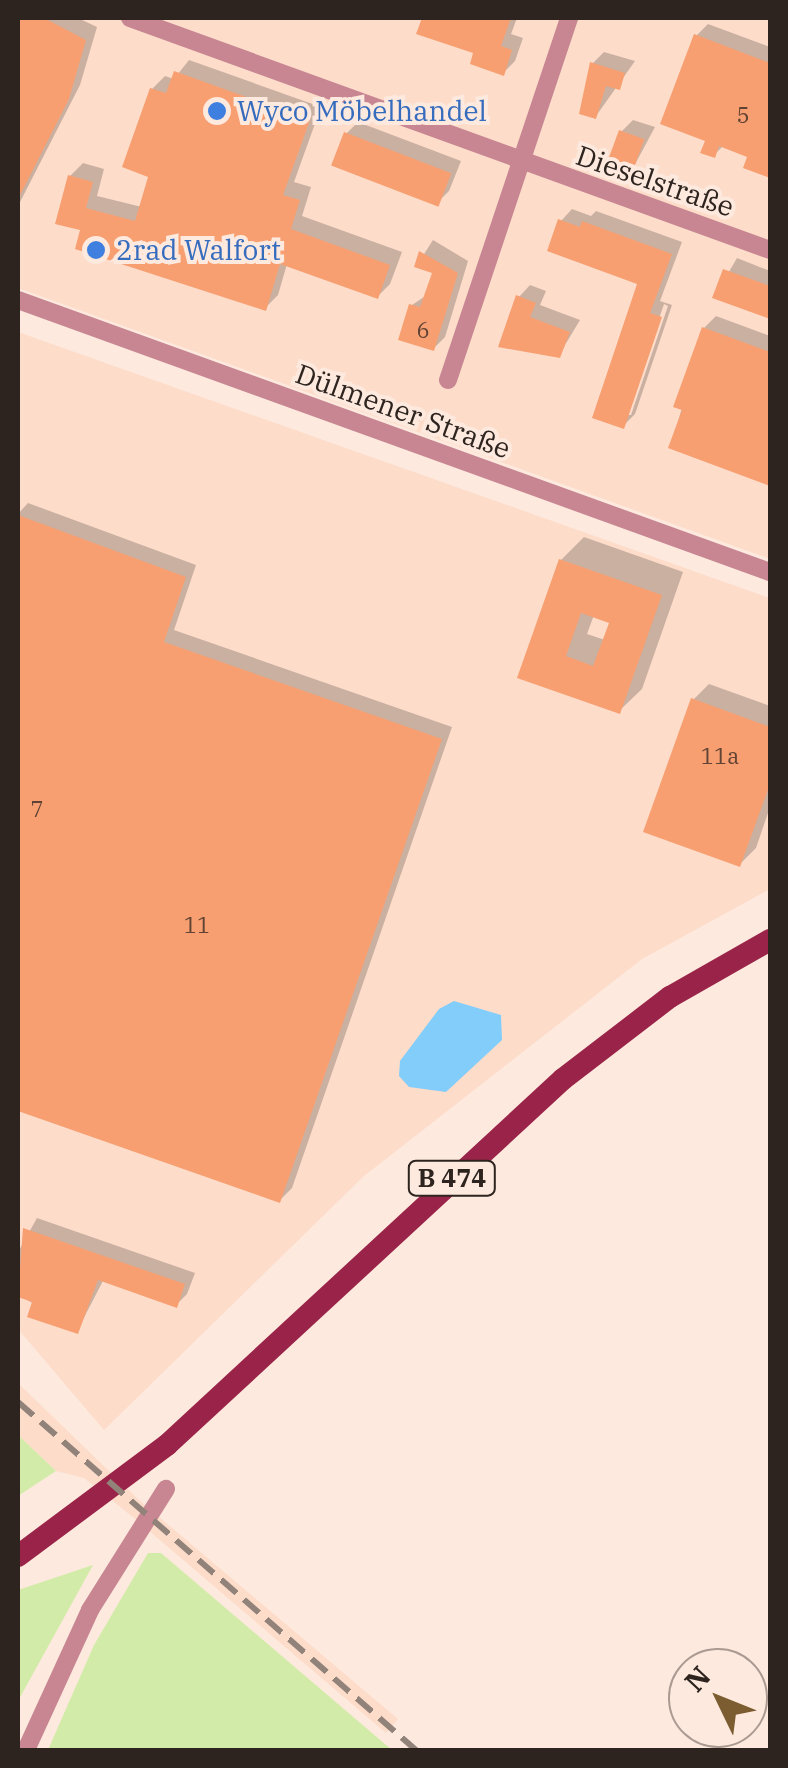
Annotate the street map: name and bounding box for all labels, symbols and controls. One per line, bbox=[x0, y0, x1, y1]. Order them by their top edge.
place label: Wyco Möbelhandel bbox=[237, 94, 487, 128]
marker: Wyco Möbelhandel bbox=[206, 100, 228, 122]
house number: 5 bbox=[736, 102, 750, 128]
street label: Dieselstraße bbox=[572, 138, 738, 224]
place label: 2rad Walfort bbox=[116, 233, 281, 267]
marker: 2rad Walfort bbox=[85, 239, 107, 261]
house number: 6 bbox=[416, 317, 430, 343]
street label: Dülmener Straße bbox=[291, 357, 515, 465]
house number: 11a bbox=[701, 743, 739, 769]
house number: 7 bbox=[30, 796, 44, 822]
house number: 11 bbox=[184, 912, 210, 938]
road number: B 474 bbox=[407, 1158, 497, 1198]
north arrow bbox=[668, 1648, 768, 1748]
text: N bbox=[676, 1658, 718, 1699]

